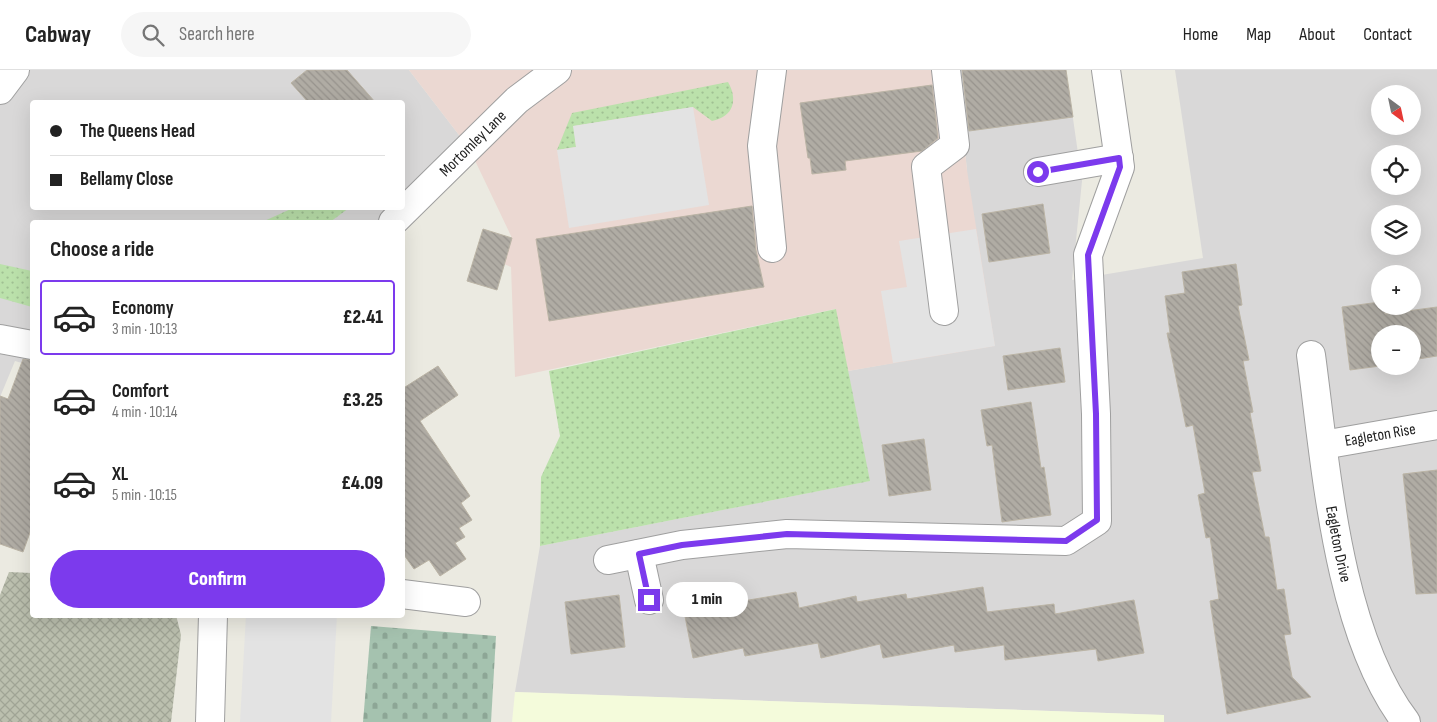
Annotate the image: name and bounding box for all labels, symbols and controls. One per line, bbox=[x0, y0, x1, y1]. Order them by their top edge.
search box bbox=[121, 12, 471, 57]
text: Cabway bbox=[25, 20, 91, 49]
icon: search bbox=[139, 21, 167, 49]
text: Search here bbox=[179, 23, 255, 46]
text: Home bbox=[1183, 24, 1218, 45]
text: Map bbox=[1246, 24, 1271, 45]
text: About bbox=[1299, 24, 1335, 45]
text: Contact bbox=[1363, 24, 1412, 45]
north arrow bbox=[1371, 85, 1421, 135]
map controls bbox=[1371, 85, 1421, 375]
street label: Mortomley Lane bbox=[435, 106, 510, 180]
text: The Queens Head bbox=[80, 120, 195, 143]
button: locate bbox=[1371, 145, 1421, 195]
route start bbox=[1027, 161, 1049, 183]
text: Bellamy Close bbox=[80, 168, 173, 191]
button: layers bbox=[1371, 205, 1421, 255]
text: Choose a ride bbox=[50, 236, 154, 263]
button: + bbox=[1371, 265, 1421, 315]
icon: car bbox=[52, 295, 97, 340]
text: Economy bbox=[112, 297, 174, 320]
text: £2.41 bbox=[343, 306, 383, 329]
text: 3 min · 10:13 bbox=[112, 320, 178, 339]
button: − bbox=[1371, 325, 1421, 375]
icon: car bbox=[52, 378, 97, 423]
text: Comfort bbox=[112, 380, 169, 403]
text: £3.25 bbox=[342, 389, 383, 412]
text: 4 min · 10:14 bbox=[112, 403, 177, 422]
street label: Eagleton Rise bbox=[1343, 419, 1417, 451]
icon: car bbox=[52, 461, 97, 506]
text: XL bbox=[112, 463, 128, 486]
text: £4.09 bbox=[341, 472, 383, 495]
text: 5 min · 10:15 bbox=[112, 486, 177, 505]
street label: Eagleton Drive bbox=[1322, 505, 1355, 584]
button: Confirm bbox=[50, 550, 385, 608]
callout: 1 min bbox=[666, 582, 749, 618]
route end bbox=[638, 589, 660, 611]
text: 1 min bbox=[692, 590, 722, 609]

